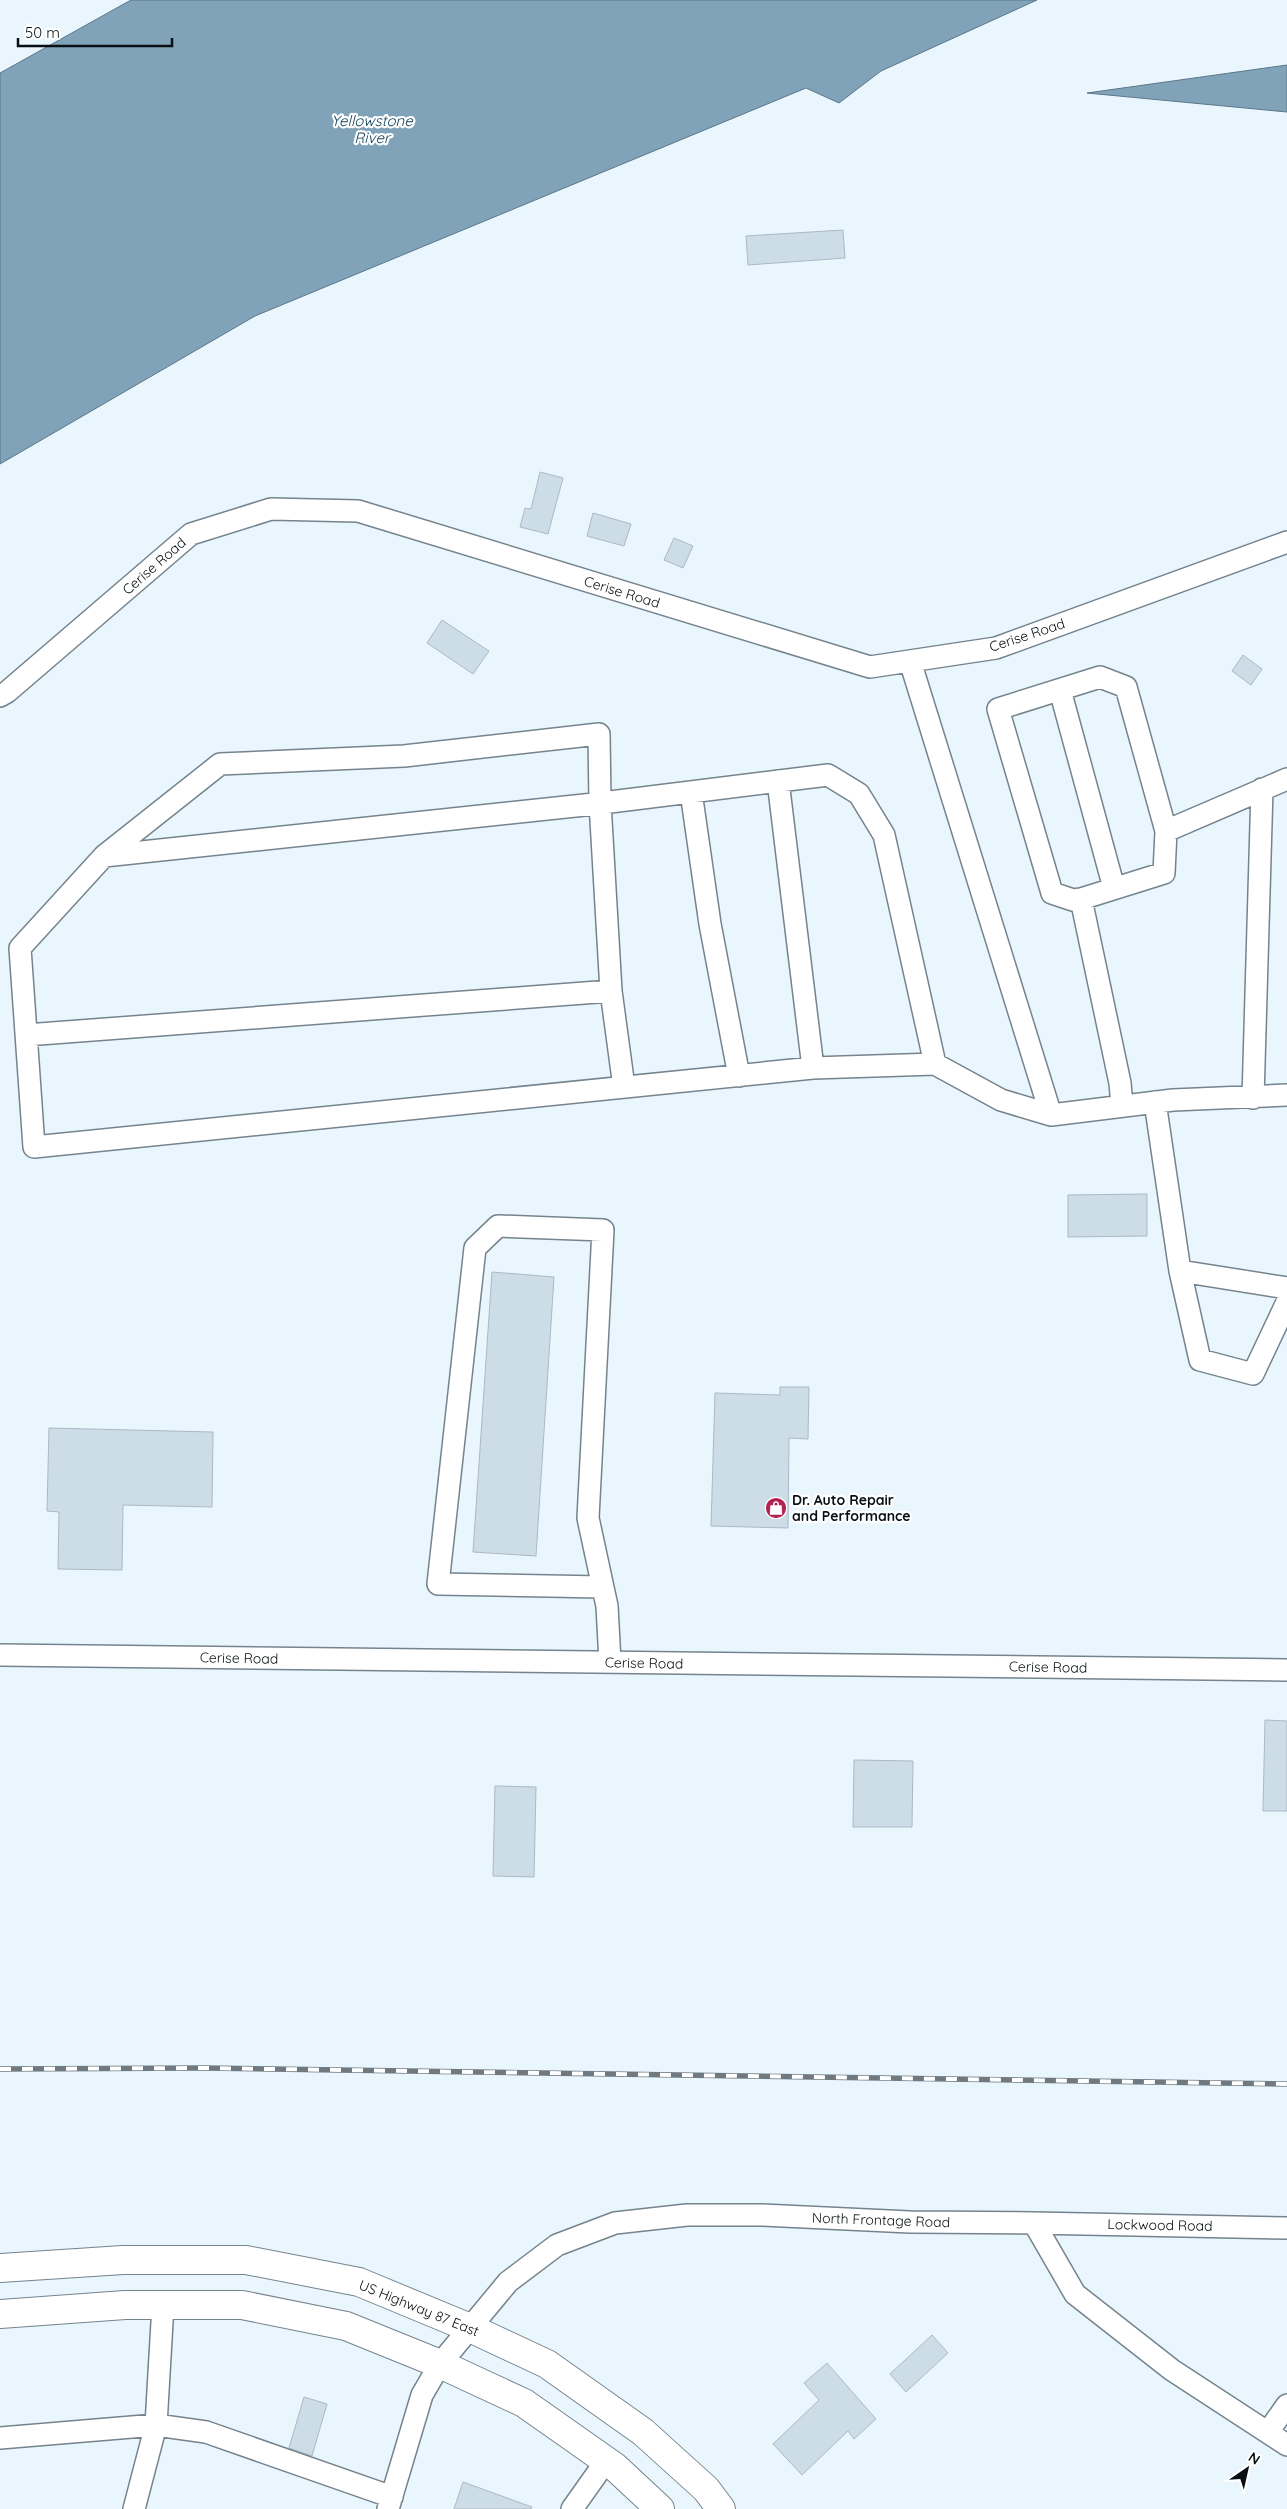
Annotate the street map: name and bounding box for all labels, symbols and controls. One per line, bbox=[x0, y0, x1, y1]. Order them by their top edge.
scale bar bbox=[18, 15, 171, 47]
text: 50 m bbox=[25, 23, 60, 42]
water label: Yellowstone River bbox=[331, 111, 413, 147]
street label: Cerise Road bbox=[118, 533, 190, 599]
street label: Cerise Road bbox=[582, 572, 662, 612]
street label: Cerise Road bbox=[987, 614, 1067, 656]
place label: Dr. Auto Repair and Performance bbox=[792, 1491, 911, 1525]
shop icon: Dr. Auto Repair and Performance bbox=[764, 1496, 788, 1520]
street label: Cerise Road bbox=[200, 1648, 278, 1668]
street label: Cerise Road bbox=[605, 1653, 683, 1673]
street label: Cerise Road bbox=[1009, 1657, 1087, 1677]
street label: North Frontage Road bbox=[812, 2209, 950, 2231]
street label: Lockwood Road bbox=[1107, 2215, 1213, 2235]
street label: US Highway 87 East bbox=[356, 2276, 482, 2340]
north arrow bbox=[1222, 2444, 1272, 2494]
text: N bbox=[1245, 2448, 1264, 2469]

